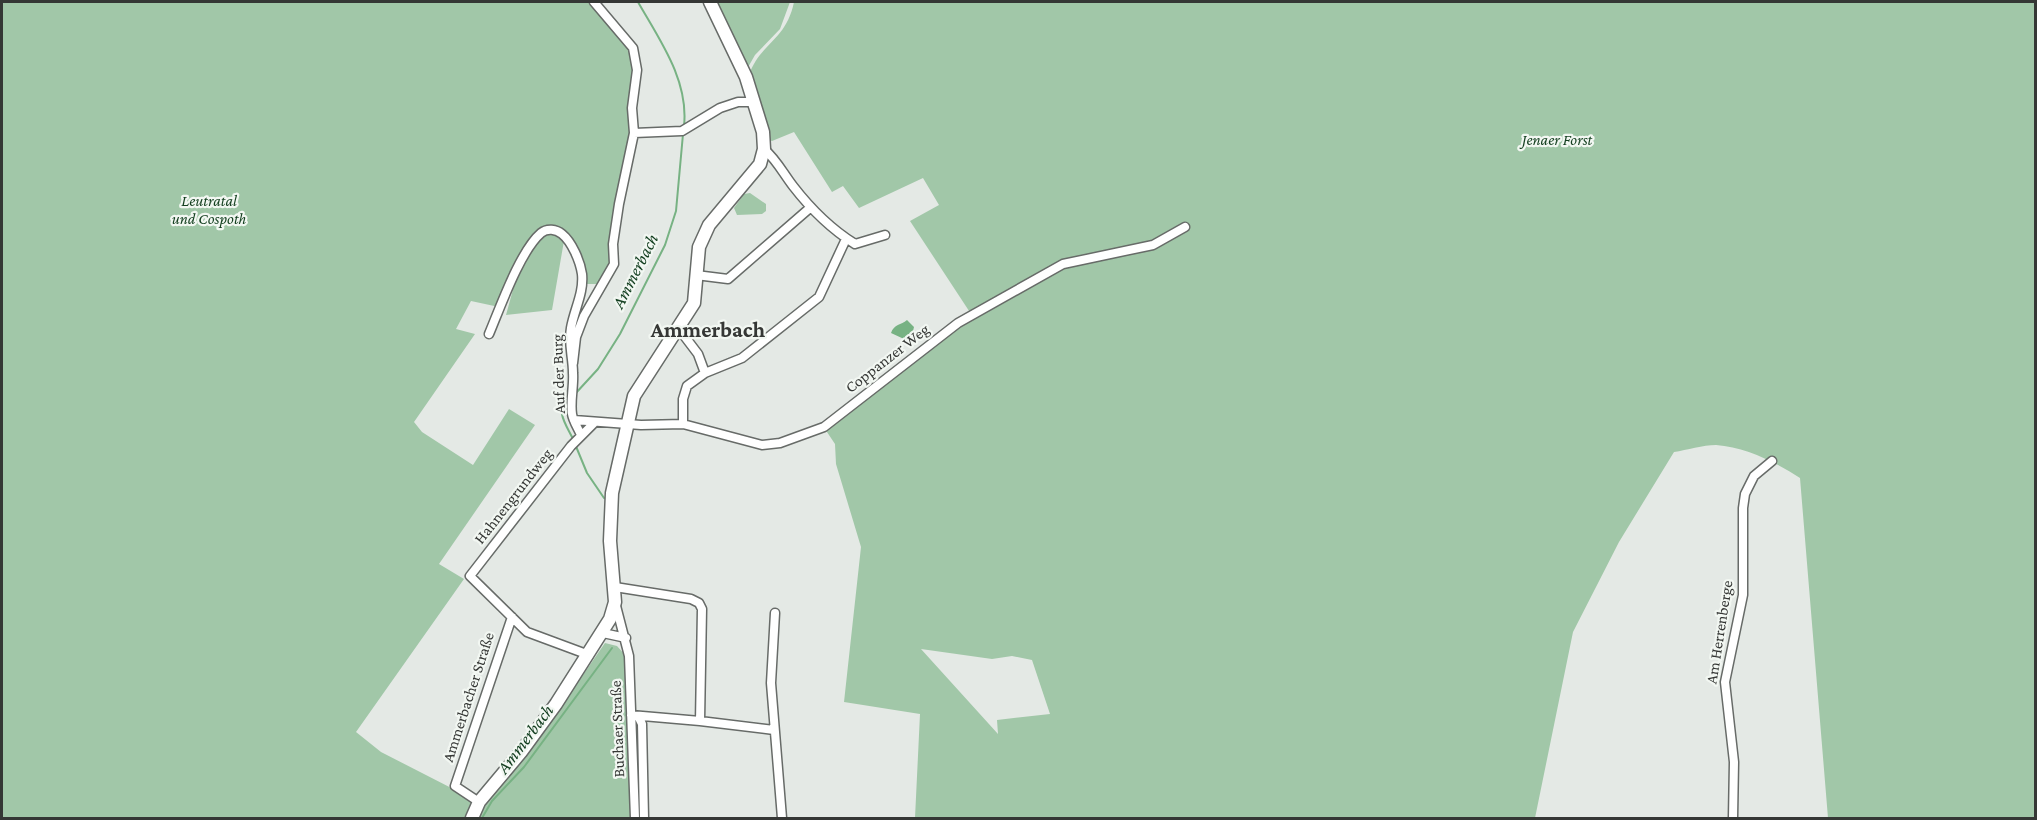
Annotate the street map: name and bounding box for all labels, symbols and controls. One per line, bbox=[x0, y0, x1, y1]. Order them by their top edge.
park label: Jenaer Forst bbox=[1519, 131, 1593, 149]
park label: Leutratal und Cospoth bbox=[172, 192, 247, 228]
water label: Ammerbach bbox=[607, 230, 662, 312]
district label: Ammerbach bbox=[650, 317, 766, 342]
street label: Coppanzer Weg bbox=[842, 320, 933, 397]
street label: Auf der Burg bbox=[548, 334, 569, 414]
street label: Hahnengrundweg bbox=[471, 445, 556, 548]
street label: Am Herrenberge bbox=[1702, 579, 1737, 685]
street label: Ammerbacher Straße bbox=[439, 630, 497, 764]
street label: Buchaer Straße bbox=[607, 680, 627, 778]
water label: Ammerbach bbox=[492, 700, 558, 778]

